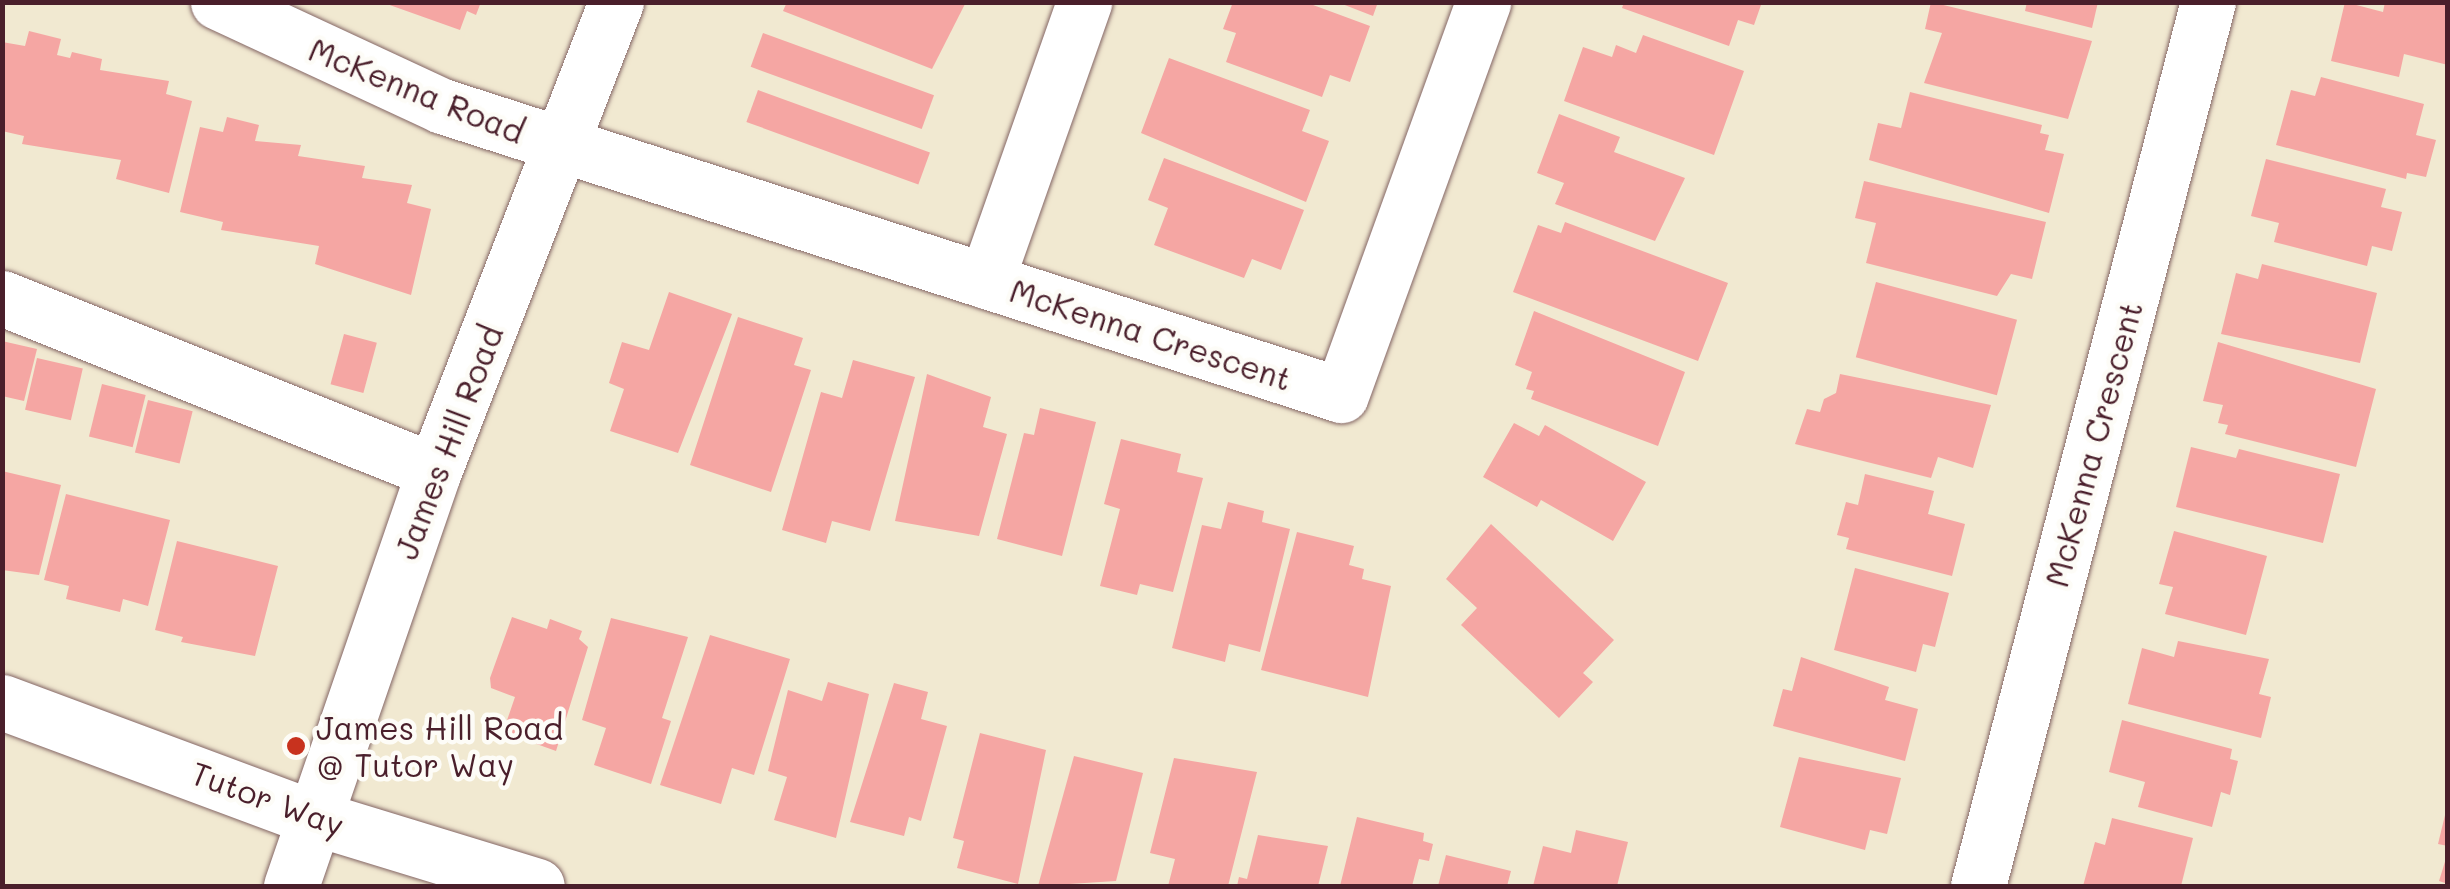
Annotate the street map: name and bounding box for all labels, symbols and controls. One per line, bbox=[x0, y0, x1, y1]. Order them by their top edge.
street label: McKenna Road bbox=[304, 29, 530, 151]
street label: McKenna Crescent bbox=[1005, 270, 1297, 398]
street label: McKenna Crescent bbox=[2036, 297, 2150, 591]
street label: James Hill Road bbox=[386, 320, 510, 564]
place label: James Hill Road @ Tutor Way bbox=[316, 709, 563, 784]
marker: James Hill Road @ Tutor Way bbox=[285, 735, 307, 757]
street label: Tutor Way bbox=[187, 753, 349, 843]

